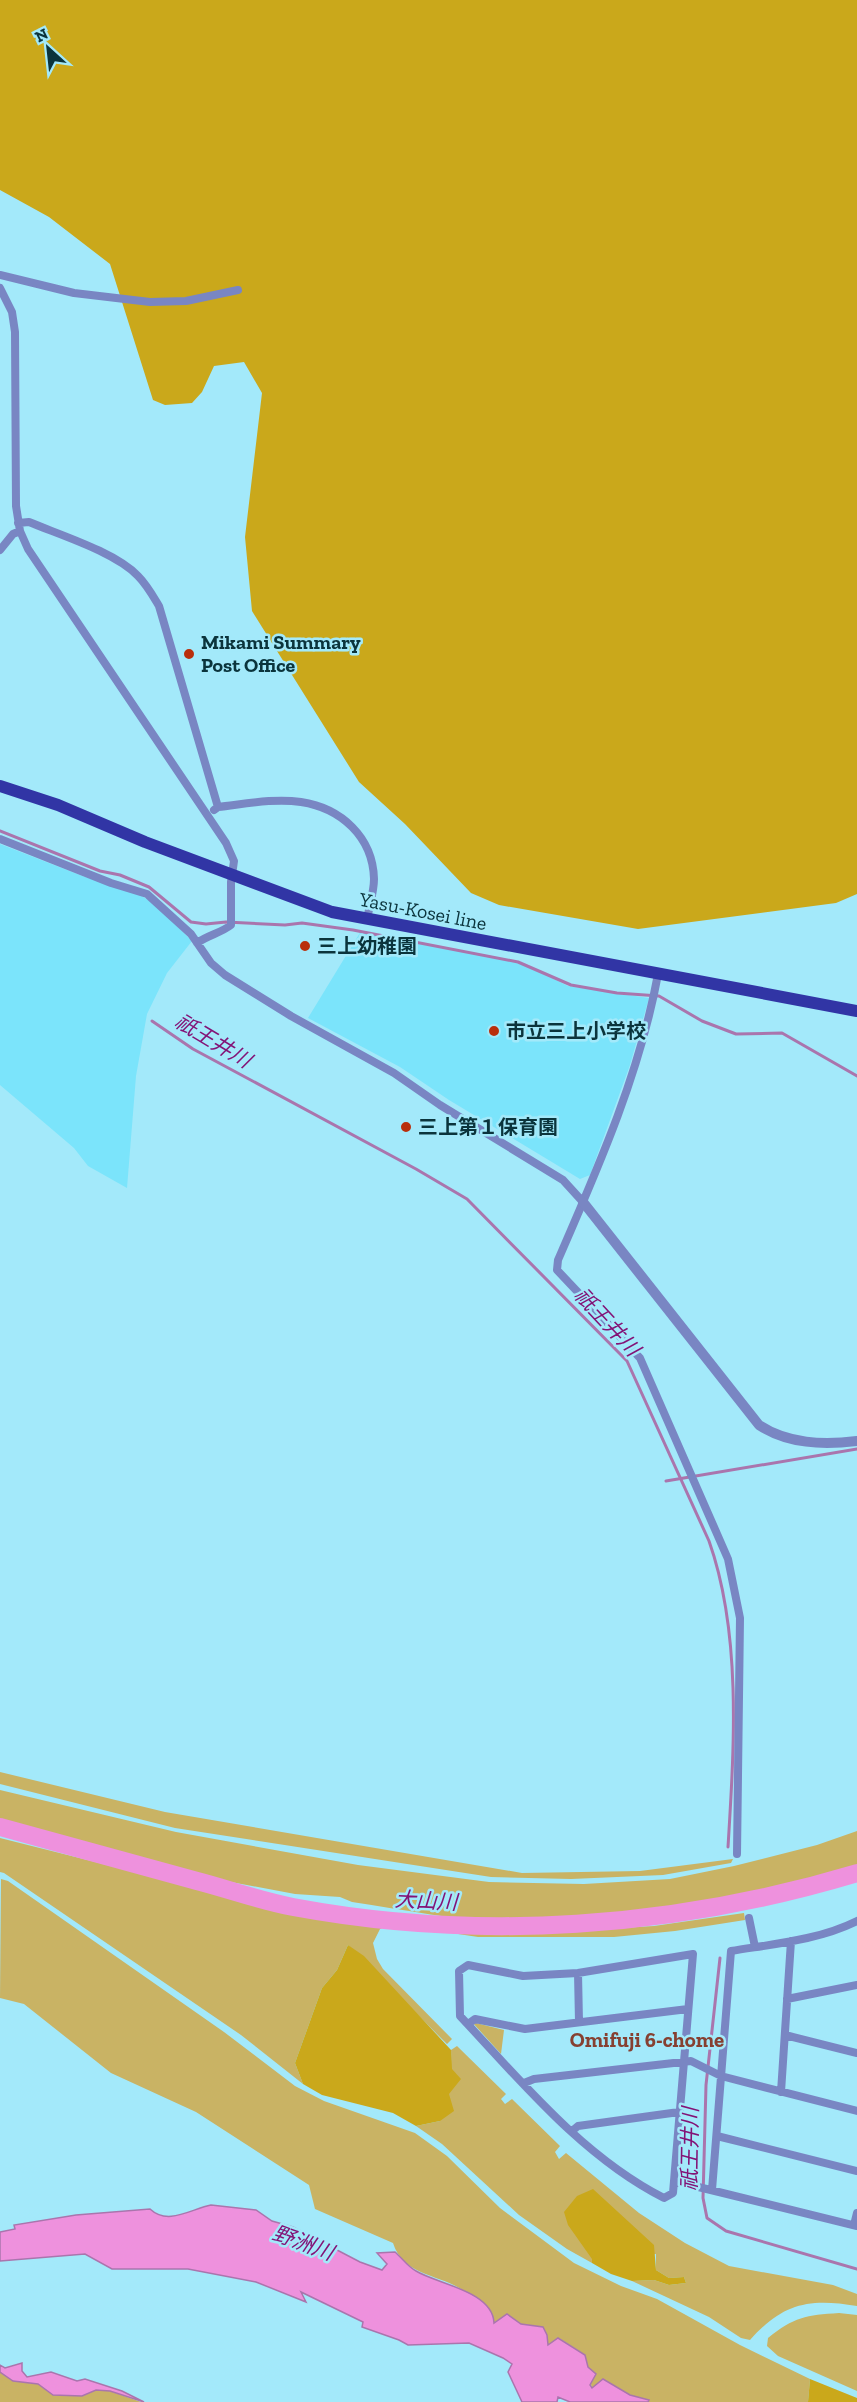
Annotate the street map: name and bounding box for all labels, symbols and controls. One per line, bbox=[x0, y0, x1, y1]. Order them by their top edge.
north arrow bbox=[18, 18, 78, 78]
text: N bbox=[32, 24, 51, 46]
place label: Mikami Summary Post Office bbox=[201, 630, 361, 677]
marker: Mikami Summary Post Office bbox=[182, 647, 196, 661]
street label: Yasu-Kosei line bbox=[356, 887, 489, 935]
place label: 三上幼稚園 bbox=[317, 934, 417, 958]
marker: 三上幼稚園 bbox=[298, 939, 312, 953]
water label: 祇王井川 bbox=[171, 1008, 257, 1074]
place label: 市立三上小学校 bbox=[506, 1019, 646, 1043]
marker: 市立三上小学校 bbox=[487, 1024, 501, 1038]
place label: 三上第１保育園 bbox=[418, 1115, 558, 1139]
marker: 三上第１保育園 bbox=[399, 1120, 413, 1134]
water label: 祇王井川 bbox=[570, 1282, 647, 1362]
water label: 大山川 bbox=[394, 1886, 460, 1915]
district label: Omifuji 6-chome bbox=[570, 2027, 724, 2052]
water label: 祇王井川 bbox=[676, 2105, 703, 2191]
water label: 野洲川 bbox=[269, 2220, 339, 2266]

